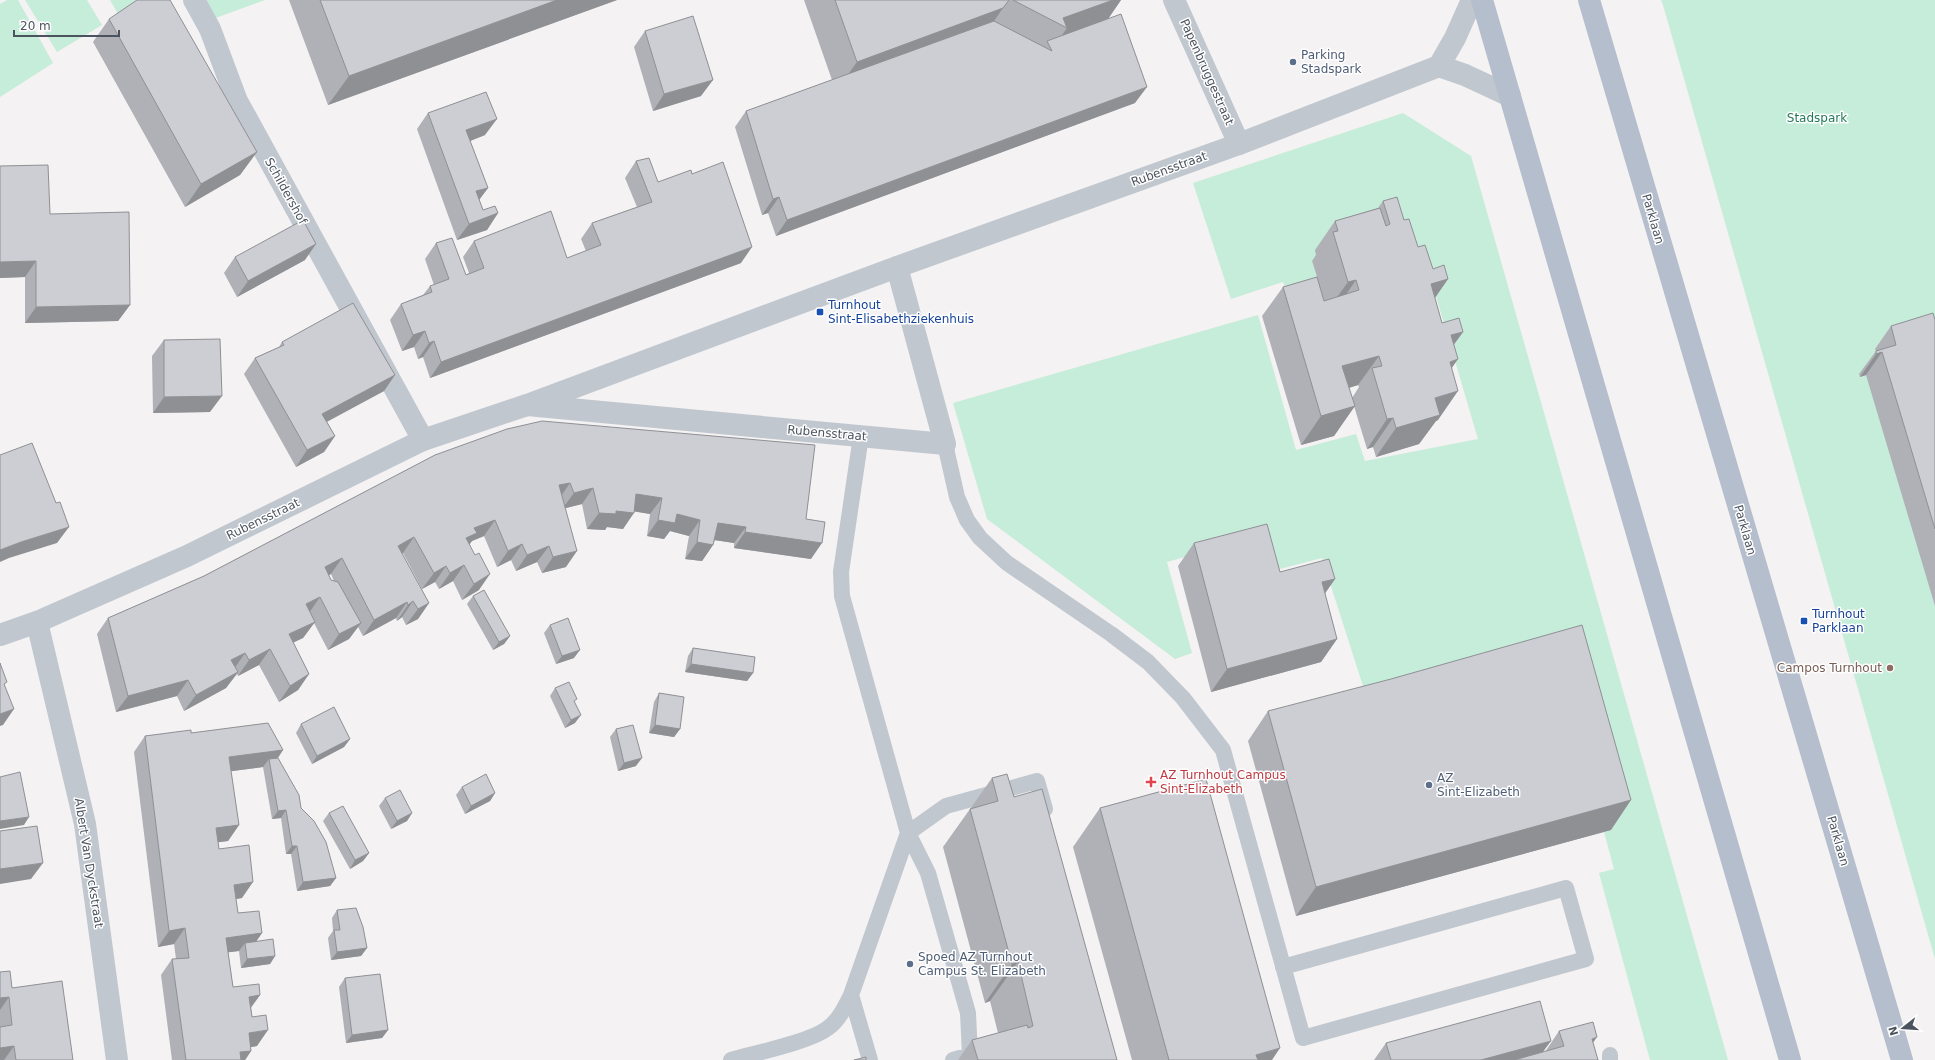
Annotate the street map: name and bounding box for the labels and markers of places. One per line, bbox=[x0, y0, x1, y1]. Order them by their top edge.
place label: Parking Stadspark bbox=[1301, 48, 1361, 76]
marker: Parking Stadspark bbox=[1288, 57, 1298, 67]
place label: Turnhout Sint-Elisabethziekenhuis bbox=[827, 298, 974, 326]
marker: Turnhout Sint-Elisabethziekenhuis bbox=[815, 307, 825, 317]
place label: Turnhout Parklaan bbox=[1811, 607, 1865, 635]
marker: Turnhout Parklaan bbox=[1799, 616, 1809, 626]
place label: Campos Turnhout bbox=[1777, 661, 1882, 675]
marker: Campos Turnhout bbox=[1885, 663, 1895, 673]
place label: AZ Turnhout Campus Sint-Elizabeth bbox=[1160, 768, 1286, 796]
place label: AZ Sint-Elizabeth bbox=[1437, 771, 1520, 799]
marker: AZ Turnhout Campus Sint-Elizabeth bbox=[1145, 776, 1157, 788]
marker: AZ Sint-Elizabeth bbox=[1424, 780, 1434, 790]
place label: Spoed AZ Turnhout Campus St. Elizabeth bbox=[918, 950, 1046, 978]
marker: Spoed AZ Turnhout Campus St. Elizabeth bbox=[905, 959, 915, 969]

